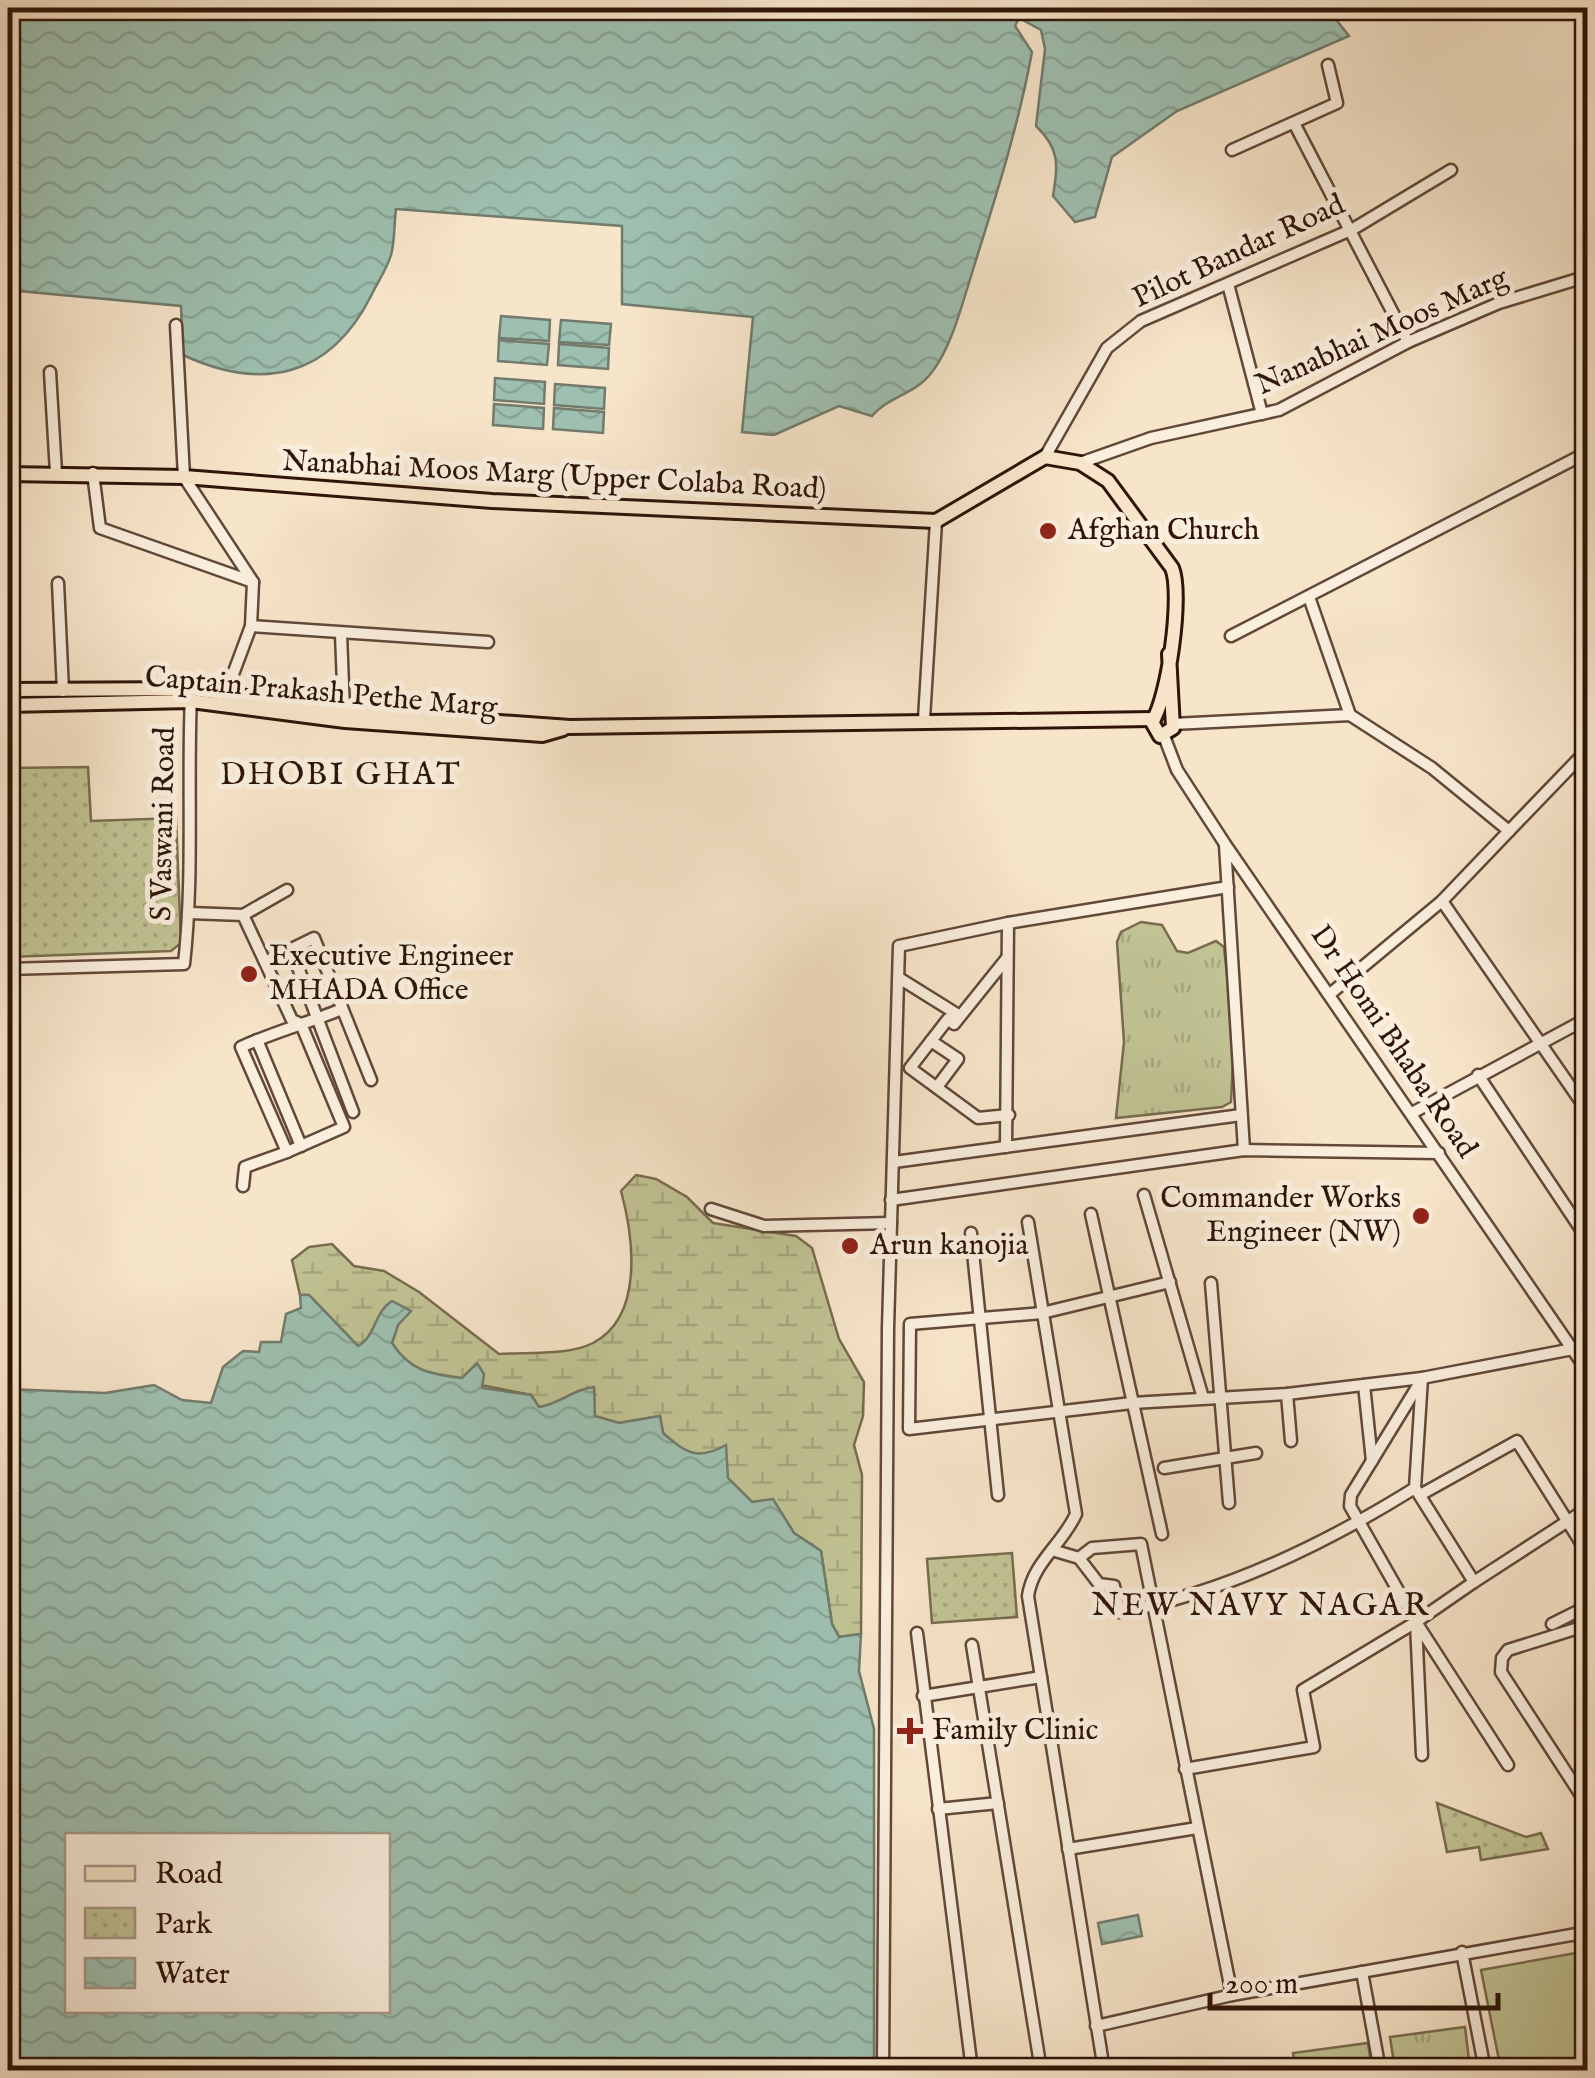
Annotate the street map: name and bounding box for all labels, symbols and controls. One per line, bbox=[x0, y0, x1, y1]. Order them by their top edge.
street label: Pilot Bandar Road bbox=[1127, 186, 1352, 318]
street label: Nanabhai Moos Marg bbox=[1250, 259, 1515, 405]
street label: Nanabhai Moos Marg (Upper Colaba Road) bbox=[281, 443, 827, 509]
place label: Afghan Church bbox=[1067, 512, 1260, 550]
marker: Afghan Church bbox=[1037, 520, 1059, 542]
street label: Captain Prakash Pethe Marg bbox=[143, 659, 499, 727]
street label: S Vaswani Road bbox=[143, 726, 185, 921]
district label: DHOBI GHAT bbox=[220, 755, 462, 796]
street label: Dr Homi Bhaba Road bbox=[1301, 918, 1486, 1167]
place label: Executive Engineer MHADA Office bbox=[269, 938, 514, 1010]
marker: Executive Engineer MHADA Office bbox=[238, 963, 260, 985]
place label: Commander Works Engineer (NW) bbox=[1160, 1180, 1401, 1252]
marker: Commander Works Engineer (NW) bbox=[1410, 1205, 1432, 1227]
place label: Arun kanojia bbox=[869, 1227, 1029, 1265]
marker: Arun kanojia bbox=[839, 1235, 861, 1257]
district label: NEW NAVY NAGAR bbox=[1092, 1586, 1430, 1627]
place label: Family Clinic bbox=[932, 1712, 1098, 1750]
marker: Family Clinic bbox=[897, 1718, 923, 1744]
legend bbox=[65, 1833, 390, 2013]
text: Road bbox=[155, 1856, 224, 1894]
text: Park bbox=[155, 1906, 213, 1944]
scale bar bbox=[1210, 1948, 1498, 2010]
text: Water bbox=[155, 1956, 230, 1994]
text: 200 m bbox=[1225, 1966, 1298, 2004]

